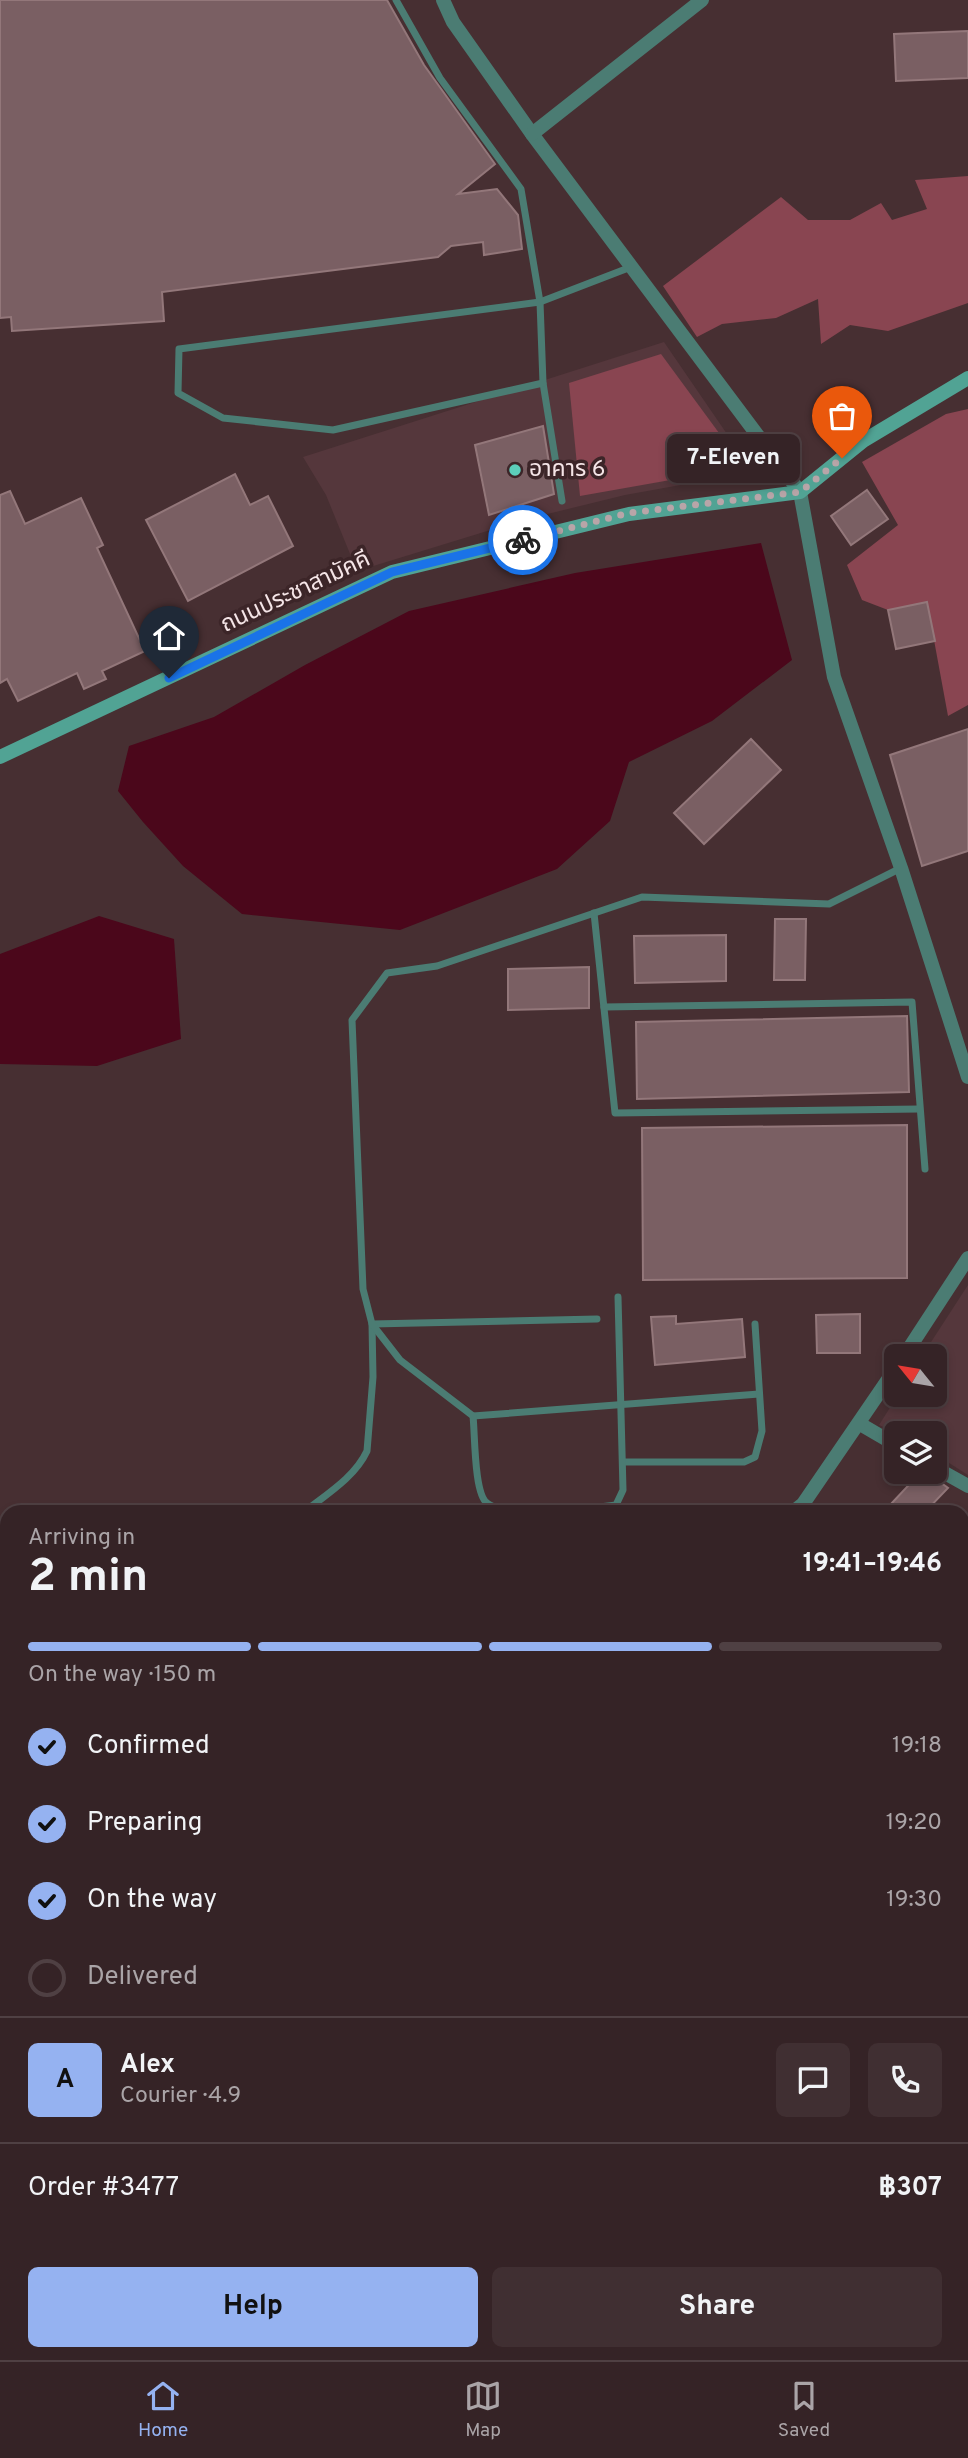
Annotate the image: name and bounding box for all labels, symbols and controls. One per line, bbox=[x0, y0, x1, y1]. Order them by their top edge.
pin bbox=[812, 386, 872, 458]
icon: bag bbox=[823, 397, 861, 435]
callout: 7-Eleven bbox=[667, 434, 800, 482]
text: 7-Eleven bbox=[687, 444, 780, 473]
place label: อาคาร 6 bbox=[529, 456, 605, 485]
marker: อาคาร 6 bbox=[507, 462, 523, 478]
courier bbox=[488, 505, 558, 575]
icon: bike bbox=[504, 521, 542, 559]
street label: ถนนประชาสามัคคี bbox=[217, 546, 375, 640]
pin bbox=[139, 606, 199, 678]
icon: home bbox=[150, 617, 188, 655]
north arrow bbox=[884, 1344, 947, 1407]
map controls bbox=[884, 1344, 947, 1484]
button: layers bbox=[884, 1421, 947, 1484]
text: Arriving in bbox=[28, 1524, 135, 1553]
text: 19:41–19:46 bbox=[803, 1548, 942, 1581]
text: 2 min bbox=[28, 1549, 148, 1608]
text: On the way · 150 m bbox=[28, 1661, 216, 1690]
icon: check bbox=[28, 1728, 66, 1766]
text: Confirmed bbox=[87, 1730, 210, 1763]
text: 19:18 bbox=[892, 1732, 942, 1761]
icon: check bbox=[28, 1805, 66, 1843]
text: Preparing bbox=[87, 1807, 202, 1840]
text: 19:20 bbox=[886, 1809, 942, 1838]
icon: check bbox=[28, 1882, 66, 1920]
text: On the way bbox=[87, 1884, 217, 1917]
text: 19:30 bbox=[886, 1886, 942, 1915]
text: Delivered bbox=[87, 1961, 198, 1994]
button: chat bbox=[776, 2043, 850, 2117]
button: phone bbox=[868, 2043, 942, 2117]
text: Alex bbox=[120, 2049, 175, 2082]
text: A bbox=[56, 2064, 74, 2097]
text: Courier · 4.9 bbox=[120, 2082, 241, 2111]
text: Order #3477 bbox=[28, 2172, 179, 2205]
text: ฿307 bbox=[878, 2172, 942, 2205]
button: Help bbox=[28, 2267, 478, 2347]
button: Share bbox=[492, 2267, 942, 2347]
tab: Home bbox=[138, 2377, 188, 2443]
tab: Map bbox=[464, 2377, 502, 2443]
tab: Saved bbox=[778, 2377, 830, 2443]

